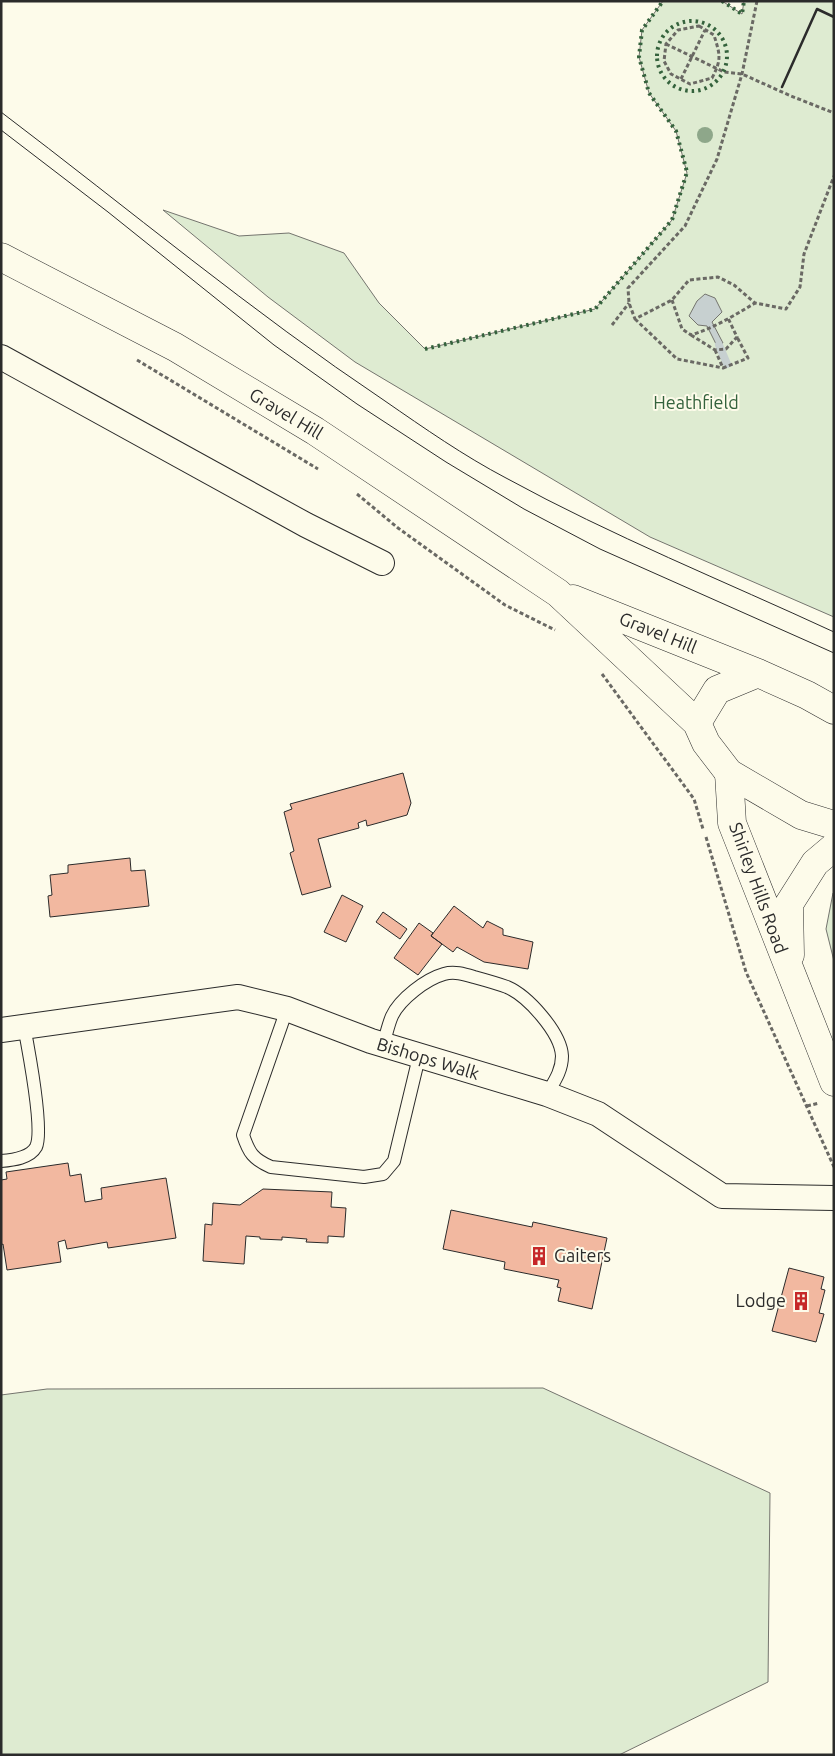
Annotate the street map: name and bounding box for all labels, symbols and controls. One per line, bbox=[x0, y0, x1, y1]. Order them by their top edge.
street label: Gravel Hill bbox=[246, 383, 327, 443]
park label: Heathfield bbox=[653, 392, 739, 412]
street label: Gravel Hill bbox=[617, 607, 700, 657]
street label: Shirley Hills Road bbox=[726, 819, 792, 956]
street label: Bishops Walk bbox=[375, 1033, 482, 1083]
building icon: Gaiters bbox=[528, 1245, 550, 1267]
place label: Gaiters bbox=[554, 1245, 611, 1265]
place label: Lodge bbox=[735, 1290, 786, 1310]
building icon: Lodge bbox=[790, 1290, 812, 1312]

